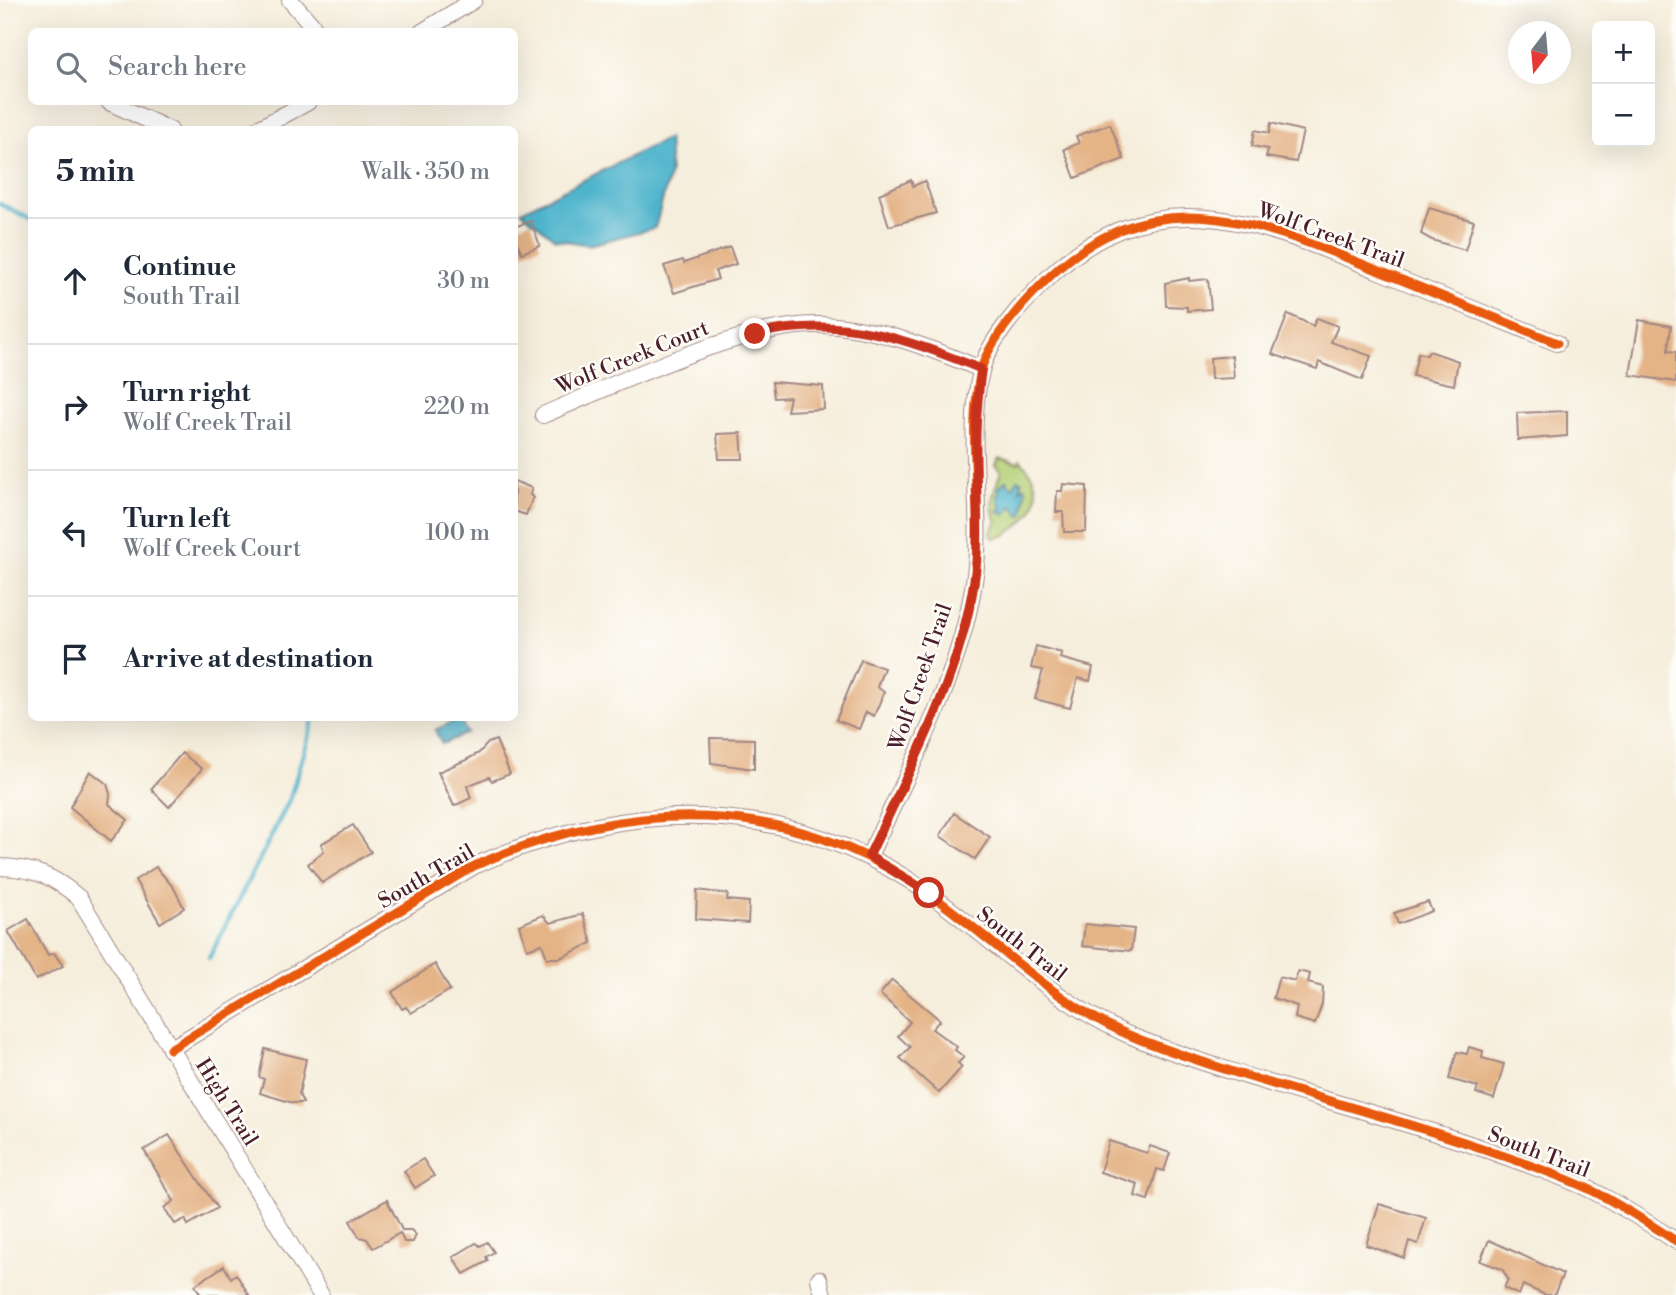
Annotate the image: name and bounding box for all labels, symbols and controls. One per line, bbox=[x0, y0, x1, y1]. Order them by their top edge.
north arrow bbox=[1508, 21, 1571, 84]
map controls bbox=[1592, 21, 1655, 147]
button: + bbox=[1592, 21, 1655, 84]
search box bbox=[28, 28, 518, 105]
icon: search bbox=[52, 48, 90, 86]
text: Search here bbox=[108, 51, 247, 83]
button: − bbox=[1592, 84, 1655, 147]
text: 5 min bbox=[56, 153, 135, 191]
text: Walk · 350 m bbox=[361, 158, 490, 186]
street label: Wolf Creek Trail bbox=[1253, 197, 1407, 274]
text: Continue bbox=[123, 251, 236, 283]
icon: ahead bbox=[56, 262, 94, 300]
text: 30 m bbox=[437, 267, 490, 295]
text: South Trail bbox=[123, 283, 240, 311]
street label: Wolf Creek Court bbox=[551, 315, 713, 401]
route end bbox=[739, 318, 770, 349]
text: Turn right bbox=[123, 377, 251, 409]
icon: right bbox=[56, 388, 94, 426]
text: 220 m bbox=[424, 393, 490, 421]
text: Wolf Creek Trail bbox=[123, 409, 292, 437]
text: Turn left bbox=[123, 503, 231, 535]
icon: left bbox=[56, 514, 94, 552]
text: 100 m bbox=[425, 519, 490, 547]
text: Wolf Creek Court bbox=[123, 535, 301, 563]
street label: Wolf Creek Trail bbox=[883, 600, 958, 755]
icon: arrive bbox=[56, 640, 94, 678]
text: Arrive at destination bbox=[123, 643, 373, 675]
street label: South Trail bbox=[374, 839, 479, 915]
route start bbox=[913, 877, 944, 908]
street label: South Trail bbox=[971, 902, 1072, 988]
street label: High Trail bbox=[189, 1054, 263, 1151]
street label: South Trail bbox=[1484, 1122, 1593, 1184]

